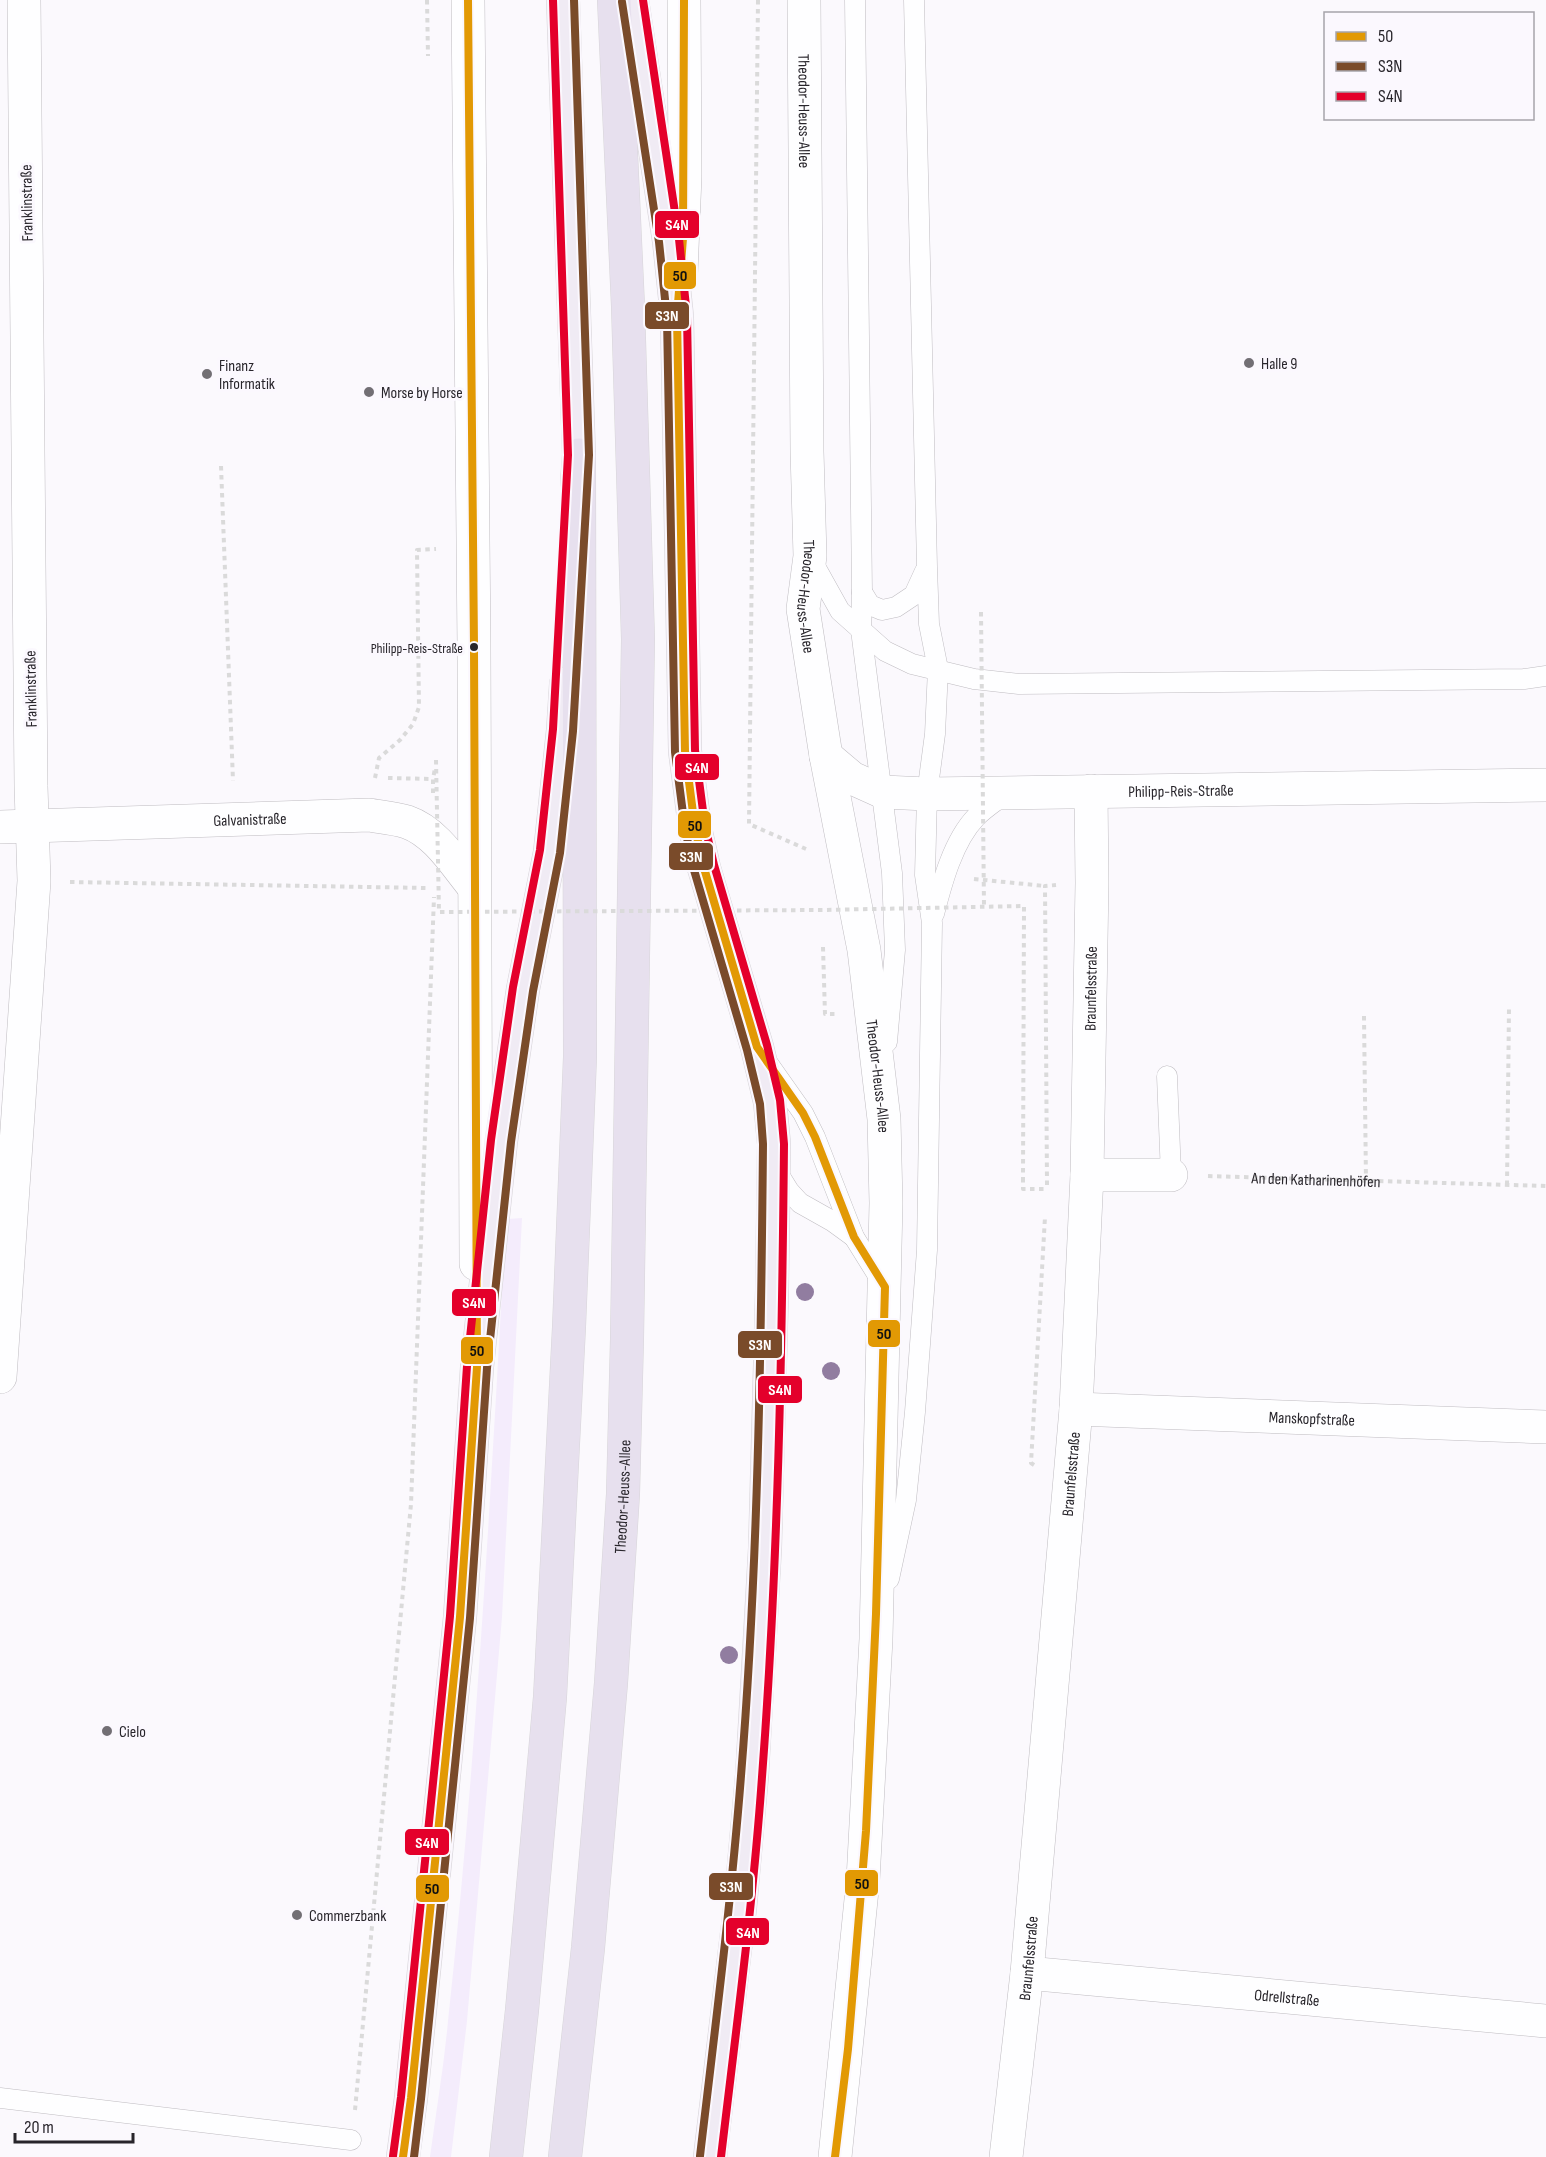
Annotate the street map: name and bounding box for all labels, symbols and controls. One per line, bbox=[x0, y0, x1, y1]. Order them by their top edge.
legend bbox=[1324, 12, 1534, 120]
text: 50 bbox=[1378, 26, 1393, 47]
street label: Theodor-Heuss-Allee bbox=[793, 54, 813, 168]
text: S3N bbox=[1378, 56, 1402, 77]
text: S4N bbox=[1378, 86, 1403, 107]
street label: Franklinstraße bbox=[17, 164, 38, 242]
line badge: S4N bbox=[654, 210, 700, 239]
text: S4N bbox=[665, 216, 689, 235]
line badge: 50 bbox=[663, 261, 697, 290]
text: 50 bbox=[673, 267, 687, 286]
line badge: S3N bbox=[644, 301, 690, 330]
text: S3N bbox=[656, 307, 678, 326]
place label: Halle 9 bbox=[1261, 355, 1297, 374]
marker: Halle 9 bbox=[1242, 356, 1256, 370]
place label: Finanz Informatik bbox=[219, 357, 275, 394]
marker: Finanz Informatik bbox=[200, 367, 214, 381]
place label: Morse by Horse bbox=[381, 384, 463, 403]
marker: Morse by Horse bbox=[362, 385, 376, 399]
street label: Theodor-Heuss-Allee bbox=[792, 540, 818, 655]
place label: Philipp-Reis-Straße bbox=[371, 640, 463, 657]
marker: Philipp-Reis-Straße bbox=[468, 641, 480, 653]
street label: Franklinstraße bbox=[21, 650, 42, 728]
line badge: S4N bbox=[674, 753, 720, 781]
text: S4N bbox=[685, 759, 709, 778]
street label: Philipp-Reis-Straße bbox=[1128, 782, 1234, 802]
street label: Galvanistraße bbox=[213, 810, 287, 831]
line badge: 50 bbox=[677, 810, 712, 839]
text: 50 bbox=[688, 817, 702, 836]
line badge: S3N bbox=[668, 842, 714, 871]
text: S3N bbox=[680, 848, 702, 867]
street label: Braunfelsstraße bbox=[1081, 946, 1102, 1031]
street label: Theodor-Heuss-Allee bbox=[861, 1019, 892, 1133]
street label: An den Katharinenhöfen bbox=[1250, 1169, 1381, 1192]
line badge: S4N bbox=[451, 1288, 497, 1317]
text: S4N bbox=[462, 1294, 486, 1313]
line badge: 50 bbox=[867, 1319, 901, 1348]
text: 50 bbox=[877, 1325, 891, 1344]
line badge: S3N bbox=[737, 1330, 783, 1359]
line badge: 50 bbox=[460, 1336, 494, 1365]
text: S3N bbox=[749, 1336, 771, 1355]
text: 50 bbox=[470, 1342, 484, 1361]
line badge: S4N bbox=[757, 1375, 803, 1404]
text: S4N bbox=[768, 1381, 792, 1400]
street label: Manskopfstraße bbox=[1268, 1408, 1355, 1431]
street label: Braunfelsstraße bbox=[1059, 1431, 1085, 1517]
street label: Theodor-Heuss-Allee bbox=[611, 1439, 635, 1554]
place label: Cielo bbox=[119, 1723, 146, 1742]
marker: Cielo bbox=[100, 1724, 114, 1738]
line badge: S4N bbox=[404, 1828, 450, 1856]
text: S4N bbox=[415, 1834, 439, 1853]
line badge: 50 bbox=[844, 1869, 879, 1897]
line badge: S3N bbox=[708, 1872, 754, 1901]
line badge: 50 bbox=[415, 1874, 450, 1903]
text: 50 bbox=[855, 1875, 869, 1894]
text: S3N bbox=[720, 1878, 742, 1897]
text: 50 bbox=[425, 1880, 439, 1899]
place label: Commerzbank bbox=[309, 1907, 386, 1926]
marker: Commerzbank bbox=[290, 1908, 304, 1922]
street label: Braunfelsstraße bbox=[1016, 1915, 1043, 2002]
line badge: S4N bbox=[725, 1917, 770, 1946]
text: S4N bbox=[736, 1924, 760, 1943]
street label: Odrellstraße bbox=[1253, 1986, 1320, 2011]
scale bar bbox=[15, 2106, 134, 2144]
text: 20 m bbox=[24, 2117, 54, 2138]

